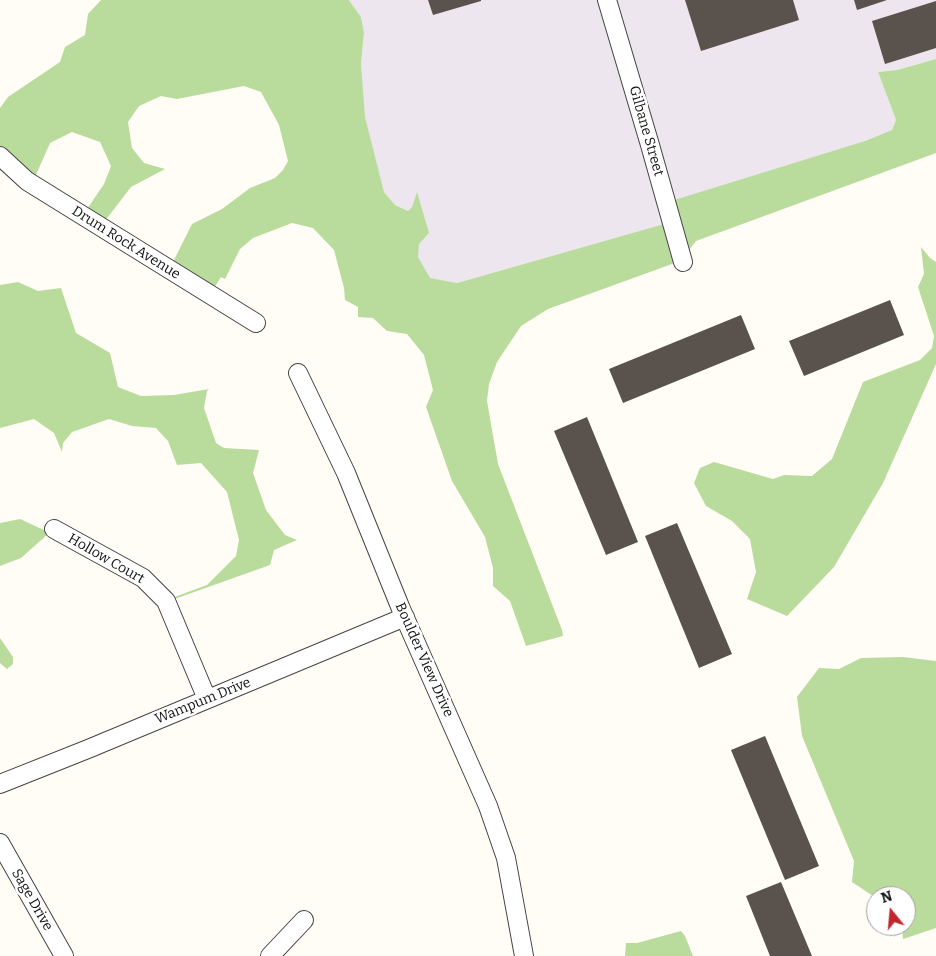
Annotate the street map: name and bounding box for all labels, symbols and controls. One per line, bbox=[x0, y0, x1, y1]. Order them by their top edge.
street label: Gilbane Street bbox=[625, 84, 667, 178]
street label: Drum Rock Avenue bbox=[69, 203, 183, 283]
street label: Hollow Court bbox=[65, 530, 147, 588]
street label: Boulder View Drive bbox=[391, 600, 457, 720]
street label: Wampum Drive bbox=[153, 674, 253, 728]
street label: Sage Drive bbox=[8, 866, 56, 934]
north arrow bbox=[866, 886, 916, 936]
text: N bbox=[879, 887, 894, 907]

